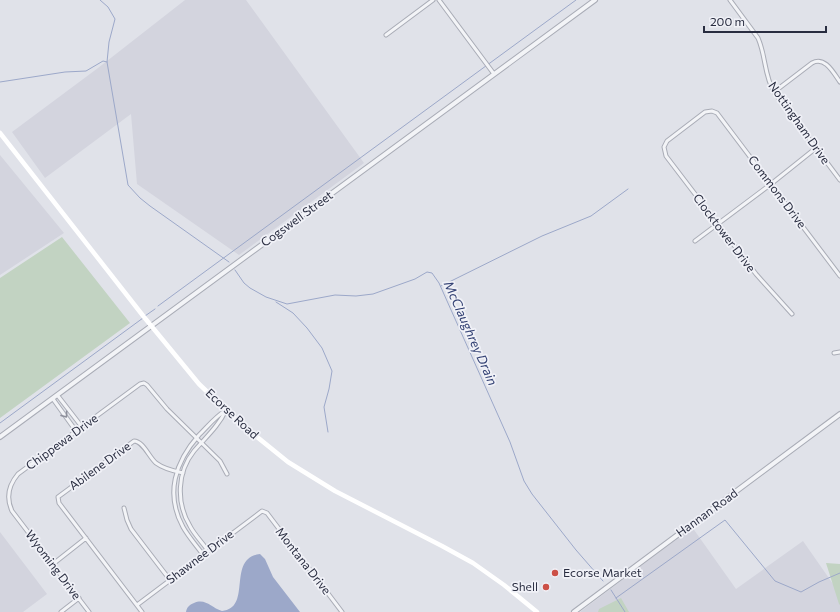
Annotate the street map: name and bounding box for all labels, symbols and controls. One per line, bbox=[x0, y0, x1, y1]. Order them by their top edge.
scale bar bbox=[704, 8, 826, 34]
text: 200 m bbox=[710, 14, 745, 28]
street label: Nottingham Drive bbox=[766, 79, 833, 166]
street label: Commons Drive bbox=[746, 152, 810, 230]
street label: Cogswell Street bbox=[258, 187, 335, 249]
street label: Clocktower Drive bbox=[691, 190, 759, 274]
water label: McClaughrey Drain bbox=[441, 278, 501, 388]
street label: Ecorse Road bbox=[203, 385, 262, 441]
street label: Chippewa Drive bbox=[23, 410, 100, 472]
one-way arrow bbox=[60, 411, 68, 418]
street label: Abilene Drive bbox=[66, 438, 133, 492]
street label: Hannan Road bbox=[673, 485, 740, 539]
street label: Montana Drive bbox=[273, 524, 334, 597]
street label: Shawnee Drive bbox=[163, 526, 236, 586]
street label: Wyoming Drive bbox=[23, 527, 84, 602]
place label: Ecorse Market bbox=[563, 565, 642, 579]
marker: Ecorse Market bbox=[550, 568, 560, 578]
place label: Shell bbox=[512, 579, 538, 593]
marker: Shell bbox=[541, 582, 551, 592]

